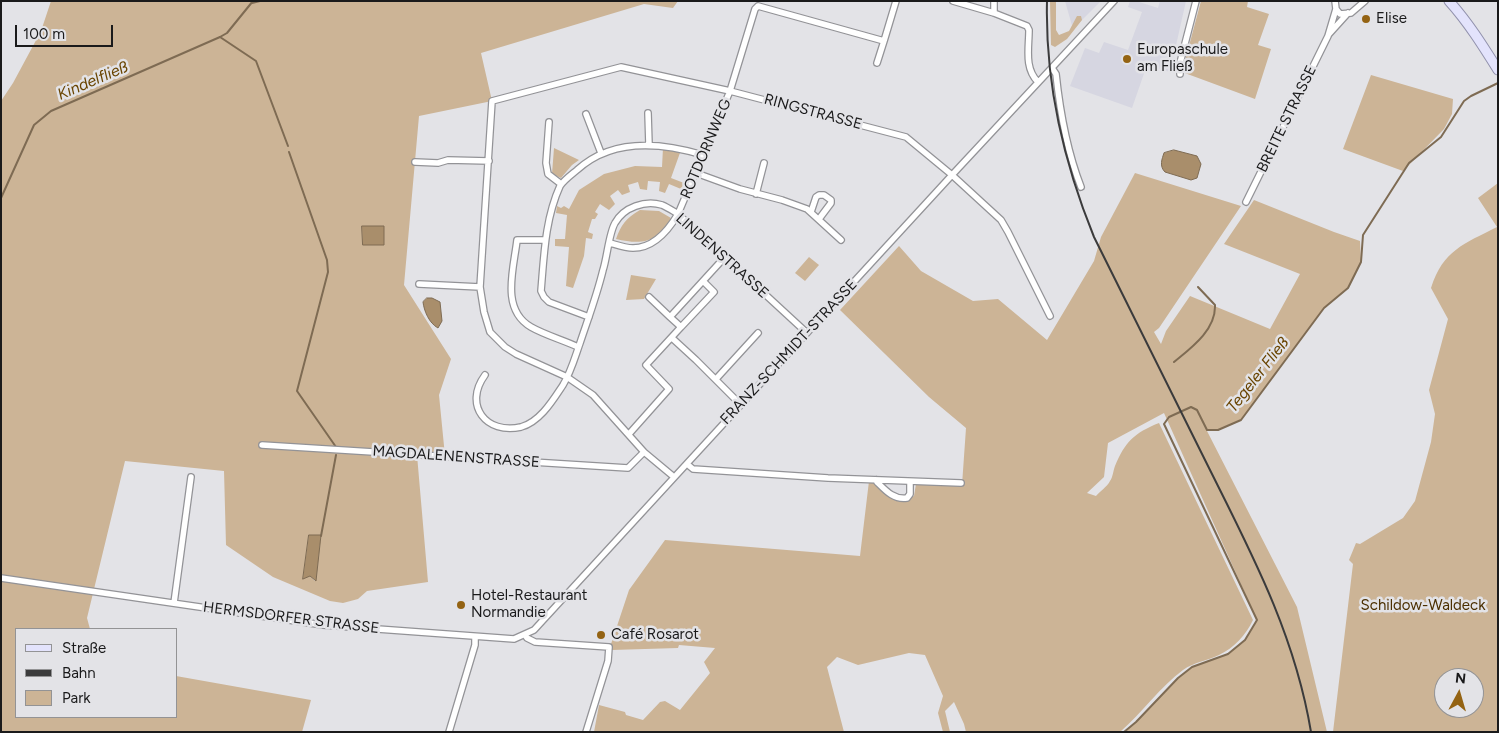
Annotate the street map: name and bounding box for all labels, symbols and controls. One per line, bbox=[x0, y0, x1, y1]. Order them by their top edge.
place label: Elise bbox=[1376, 10, 1407, 28]
marker: Elise bbox=[1360, 13, 1372, 25]
scale bar bbox=[18, 15, 115, 47]
text: 100 m bbox=[23, 25, 65, 43]
place label: Europaschule am Fließ bbox=[1137, 41, 1228, 76]
marker: Europaschule am Fließ bbox=[1121, 53, 1133, 65]
water label: Kindelfließ bbox=[55, 57, 131, 105]
street label: BREITE STRASSE bbox=[1253, 63, 1321, 175]
street label: RINGSTRASSE bbox=[762, 90, 864, 134]
street label: ROTDORNWEG bbox=[677, 96, 735, 202]
street label: LINDENSTRASSE bbox=[672, 210, 772, 302]
street label: FRANZ-SCHMIDT-STRASSE bbox=[717, 276, 861, 428]
water label: Tegeler Fließ bbox=[1223, 334, 1293, 416]
street label: MAGDALENENSTRASSE bbox=[372, 442, 540, 472]
place label: Hotel-Restaurant Normandie bbox=[471, 587, 587, 622]
park label: Schildow-Waldeck bbox=[1361, 597, 1485, 615]
street label: HERMSDORFER STRASSE bbox=[202, 598, 380, 638]
marker: Hotel-Restaurant Normandie bbox=[455, 599, 467, 611]
place label: Café Rosarot bbox=[611, 626, 699, 644]
legend bbox=[15, 628, 178, 718]
marker: Café Rosarot bbox=[595, 629, 607, 641]
text: Straße bbox=[62, 639, 106, 657]
text: Bahn bbox=[62, 664, 96, 682]
north arrow bbox=[1434, 668, 1484, 718]
text: N bbox=[1454, 670, 1467, 688]
text: Park bbox=[62, 689, 91, 707]

